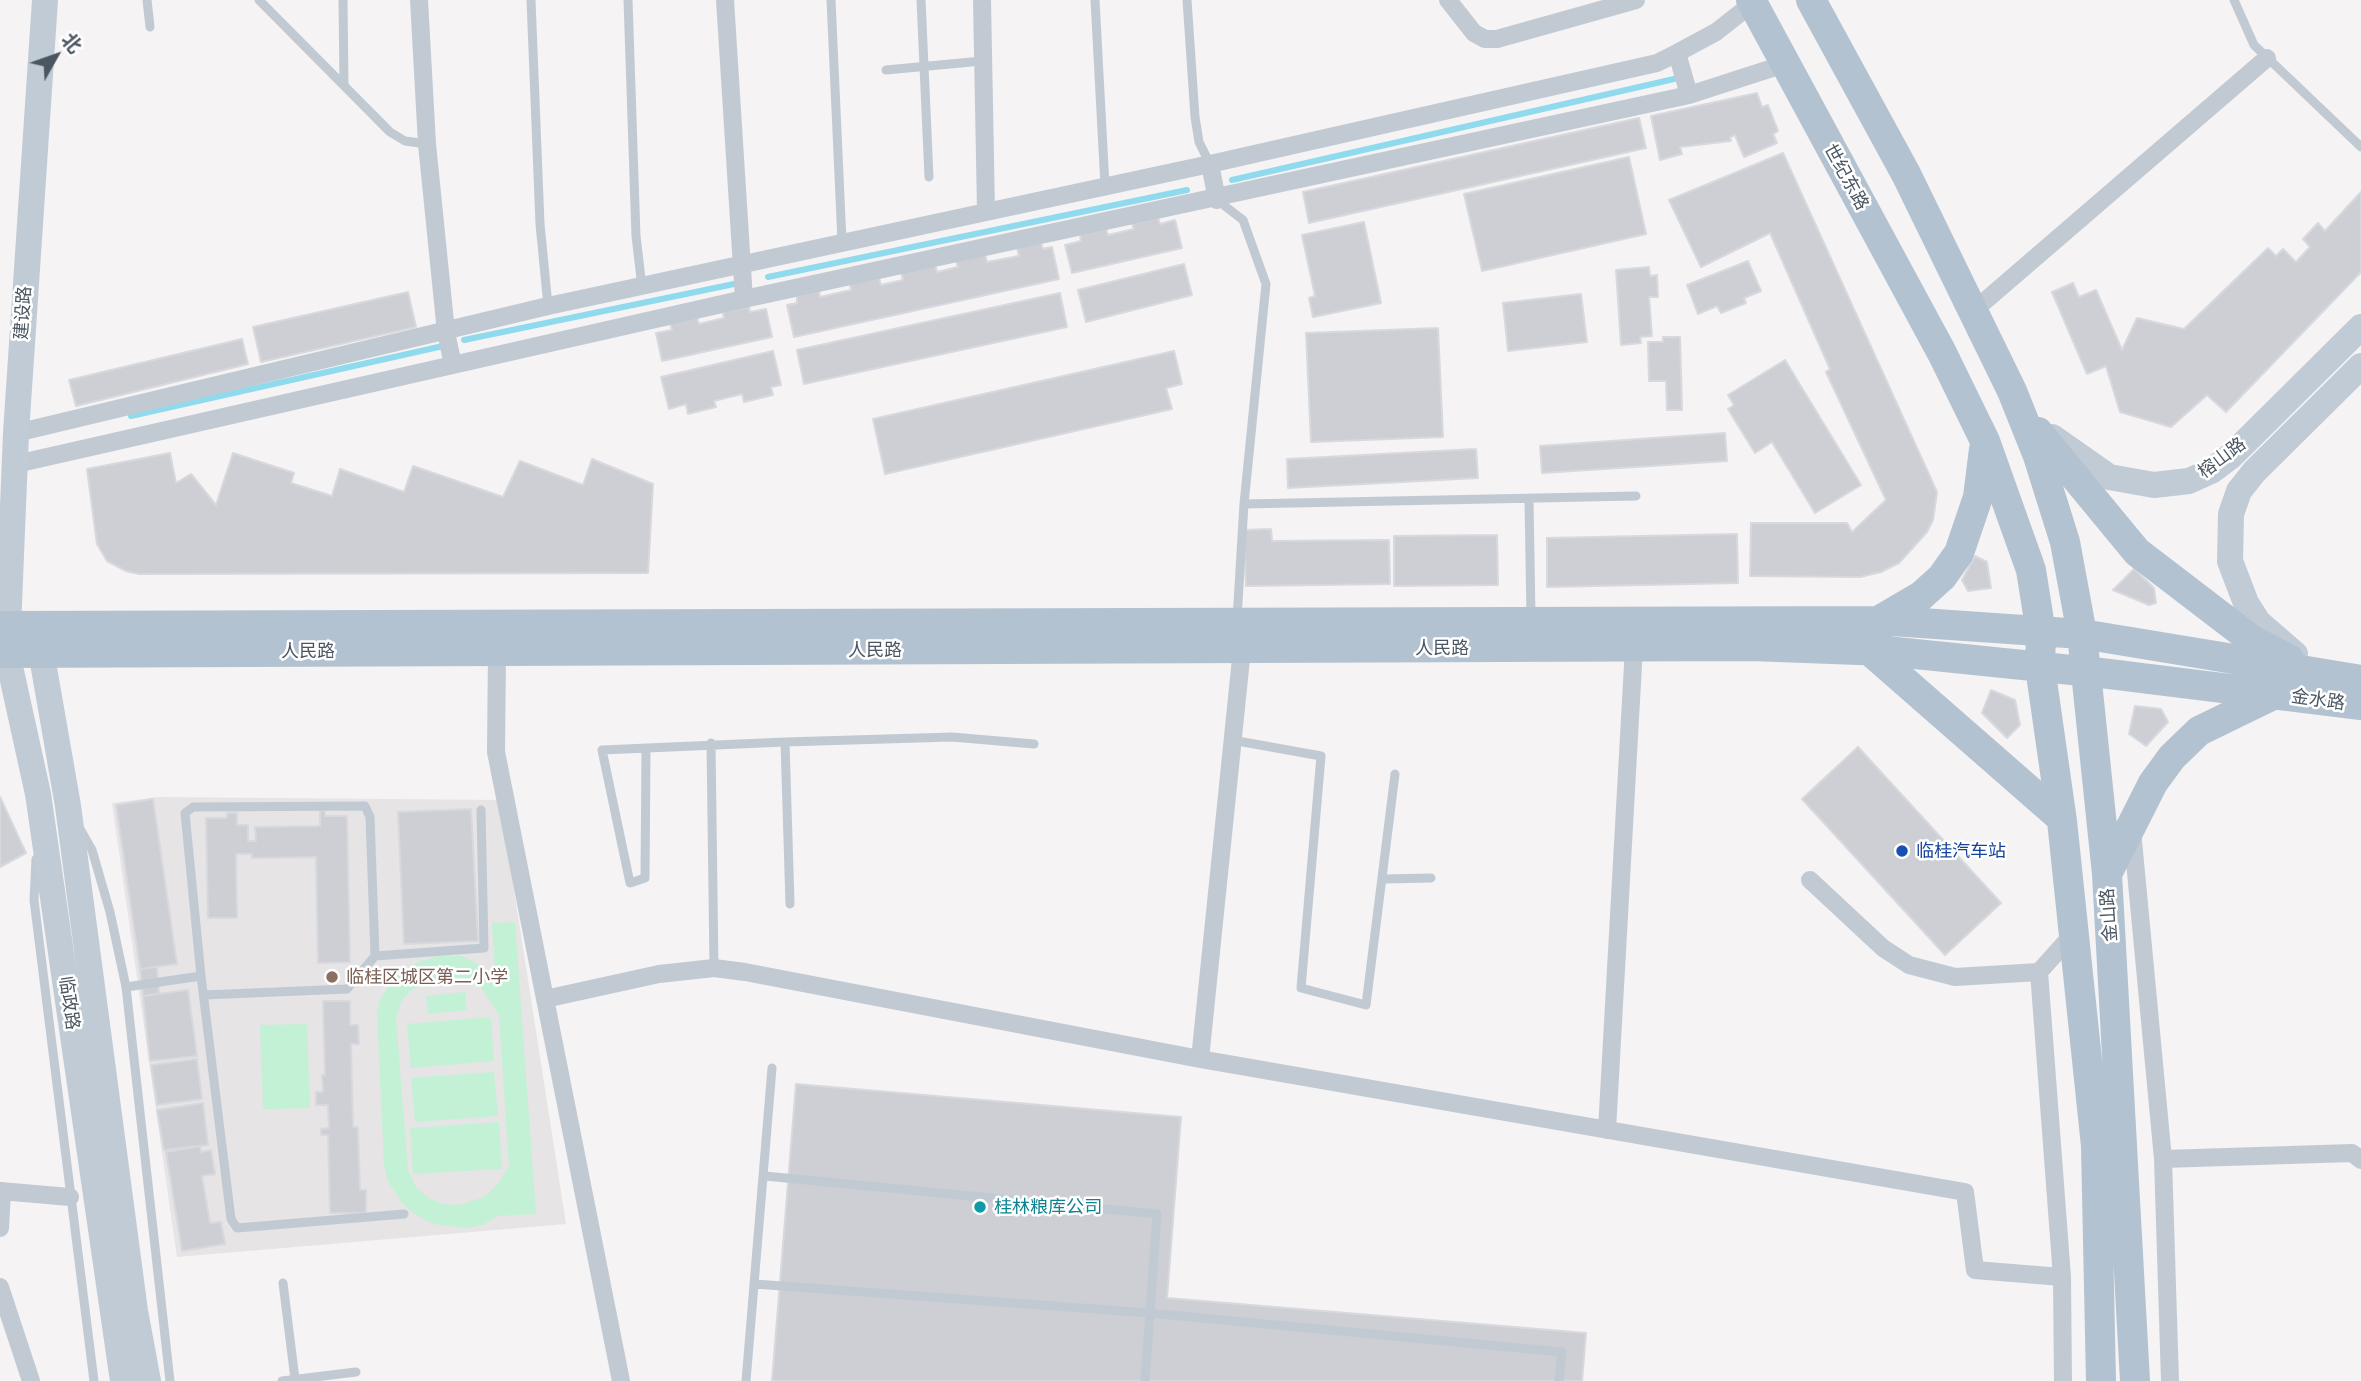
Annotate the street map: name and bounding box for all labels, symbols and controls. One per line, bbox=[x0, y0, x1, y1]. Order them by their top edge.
north arrow bbox=[21, 21, 91, 91]
text: 北 bbox=[58, 28, 87, 57]
street label: 世纪东路 bbox=[1819, 140, 1873, 214]
street label: 建设路 bbox=[10, 285, 36, 341]
street label: 榕山路 bbox=[2194, 433, 2250, 483]
street label: 人民路 bbox=[1415, 637, 1469, 659]
street label: 人民路 bbox=[848, 639, 902, 661]
street label: 人民路 bbox=[281, 640, 335, 662]
street label: 金水路 bbox=[2290, 686, 2346, 714]
place label: 临桂汽车站 bbox=[1916, 840, 2006, 862]
marker: 临桂汽车站 bbox=[1894, 843, 1910, 859]
street label: 金山路 bbox=[2096, 887, 2122, 943]
place label: 临桂区城区第二小学 bbox=[346, 966, 508, 988]
marker: 临桂区城区第二小学 bbox=[324, 969, 340, 985]
street label: 临政路 bbox=[55, 975, 83, 1031]
place label: 桂林粮库公司 bbox=[994, 1196, 1102, 1218]
marker: 桂林粮库公司 bbox=[972, 1199, 988, 1215]

